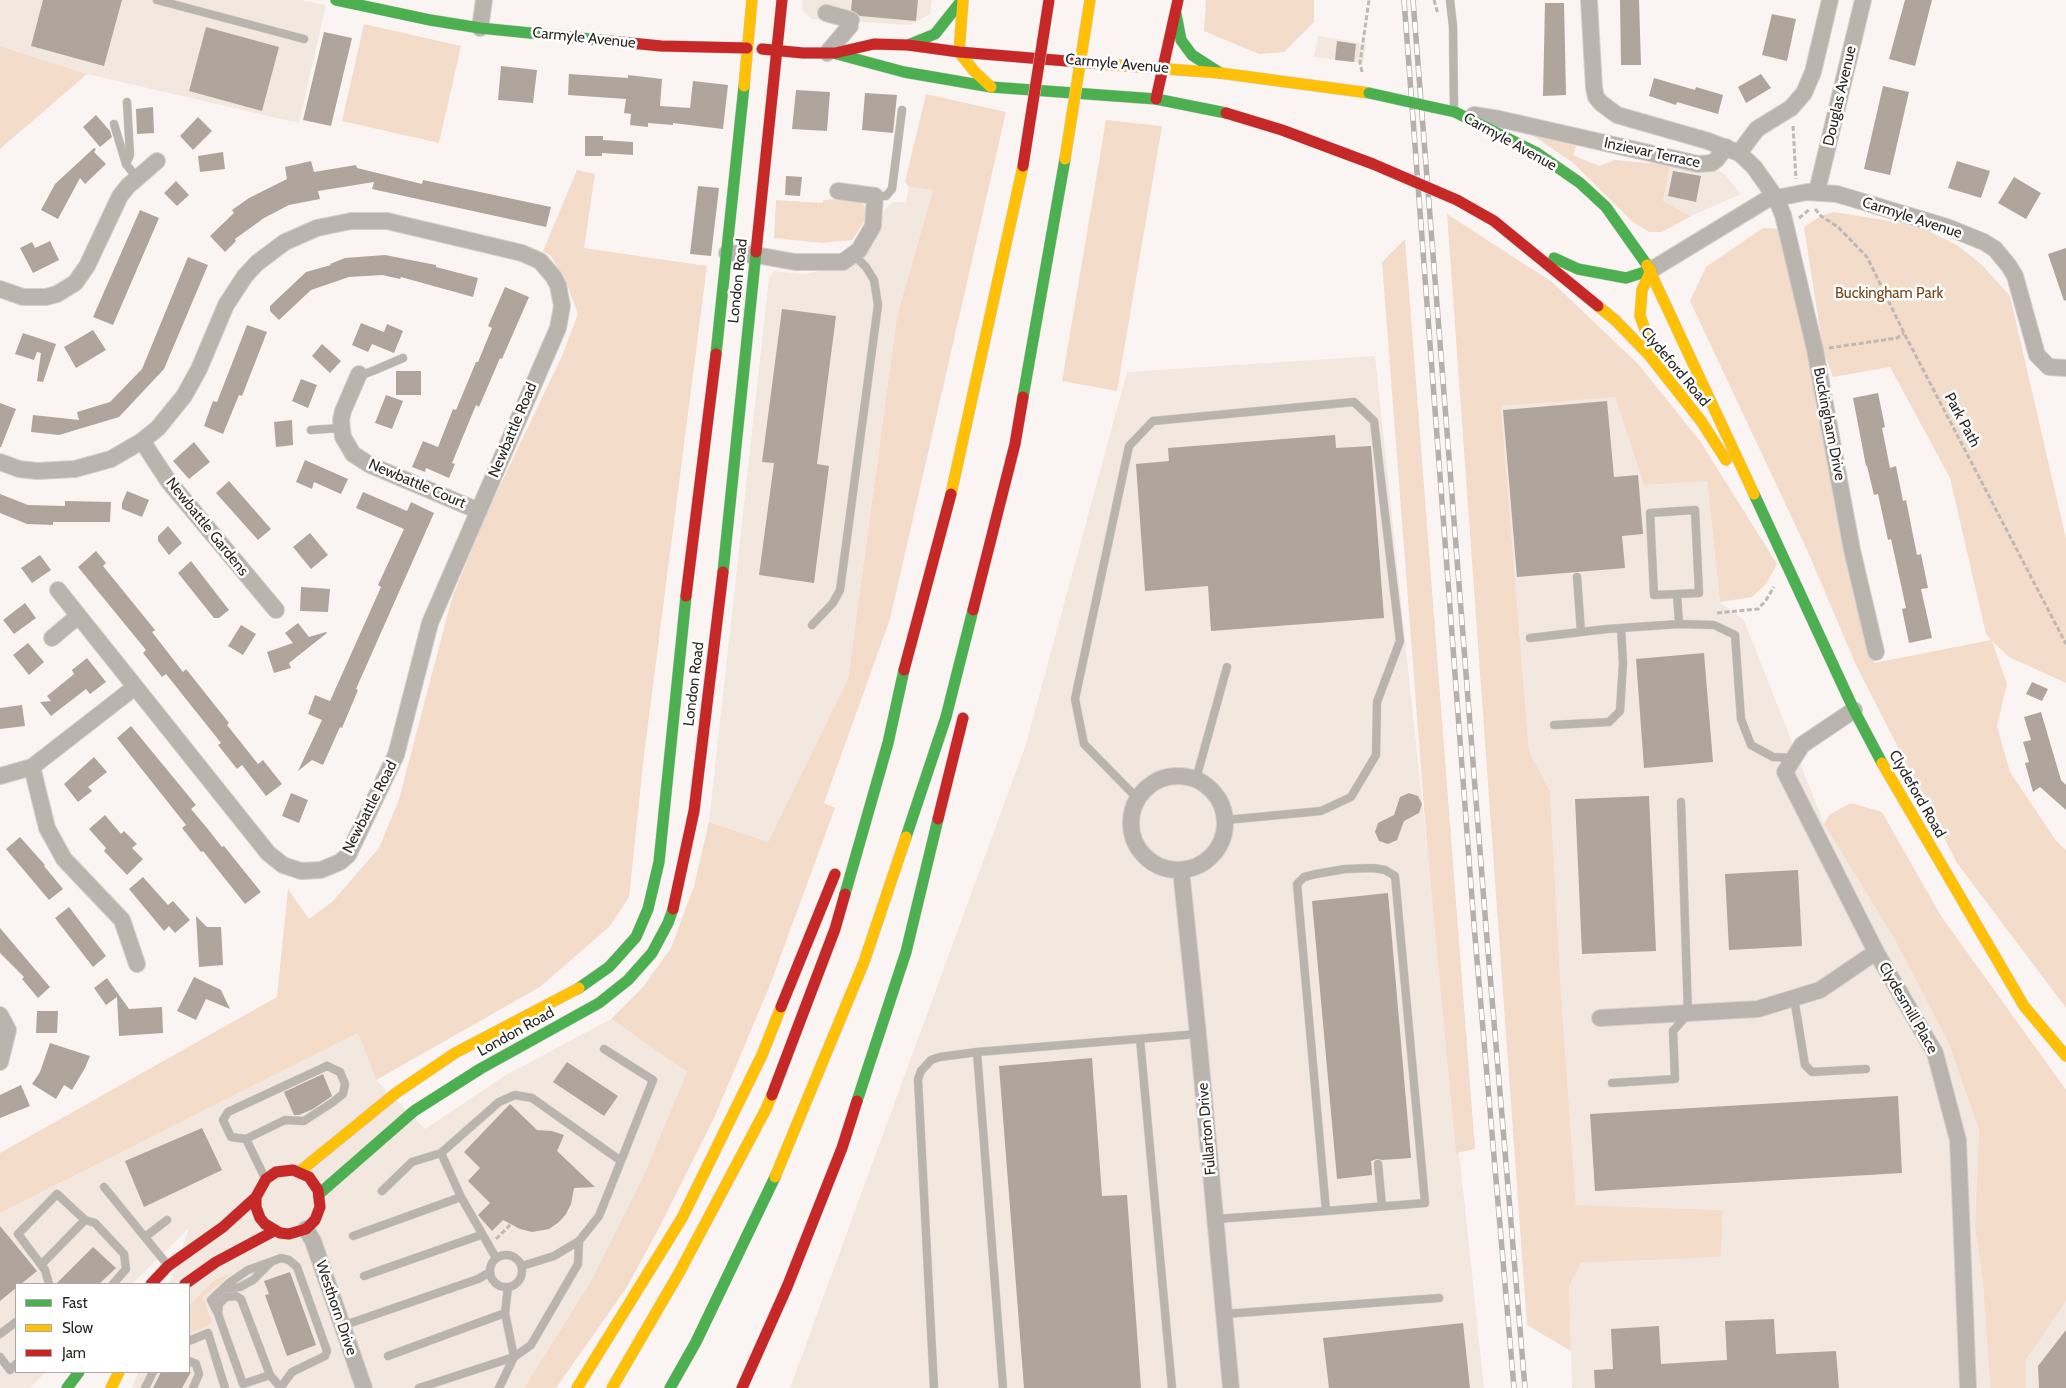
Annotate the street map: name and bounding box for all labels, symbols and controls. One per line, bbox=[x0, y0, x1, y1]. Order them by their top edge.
street label: Carmyle Avenue bbox=[531, 24, 637, 52]
street label: Douglas Avenue bbox=[1820, 44, 1860, 148]
street label: Carmyle Avenue bbox=[1065, 51, 1169, 77]
street label: Carmyle Avenue bbox=[1460, 109, 1560, 175]
street label: Inzievar Terrace bbox=[1602, 134, 1702, 172]
street label: Carmyle Avenue bbox=[1860, 193, 1964, 243]
street label: London Road bbox=[725, 238, 751, 324]
park label: Buckingham Park bbox=[1835, 285, 1943, 303]
street label: Clydeford Road bbox=[1637, 324, 1713, 410]
street label: Buckingham Drive bbox=[1809, 366, 1849, 482]
street label: Newbattle Road bbox=[485, 380, 541, 480]
street label: Park Path bbox=[1940, 390, 1984, 450]
street label: Newbattle Court bbox=[366, 455, 468, 513]
street label: Newbattle Gardens bbox=[162, 474, 252, 580]
street label: London Road bbox=[680, 641, 708, 727]
street label: Clydeford Road bbox=[1885, 747, 1949, 841]
street label: Newbattle Road bbox=[339, 758, 401, 856]
street label: Clydesmill Place bbox=[1875, 959, 1941, 1057]
street label: London Road bbox=[475, 1004, 557, 1060]
street label: Fullarton Drive bbox=[1194, 1082, 1220, 1176]
street label: Westhorn Drive bbox=[311, 1258, 361, 1358]
legend bbox=[15, 1283, 190, 1373]
text: Fast bbox=[62, 1294, 87, 1312]
text: Slow bbox=[62, 1319, 93, 1337]
text: Jam bbox=[62, 1344, 86, 1362]

